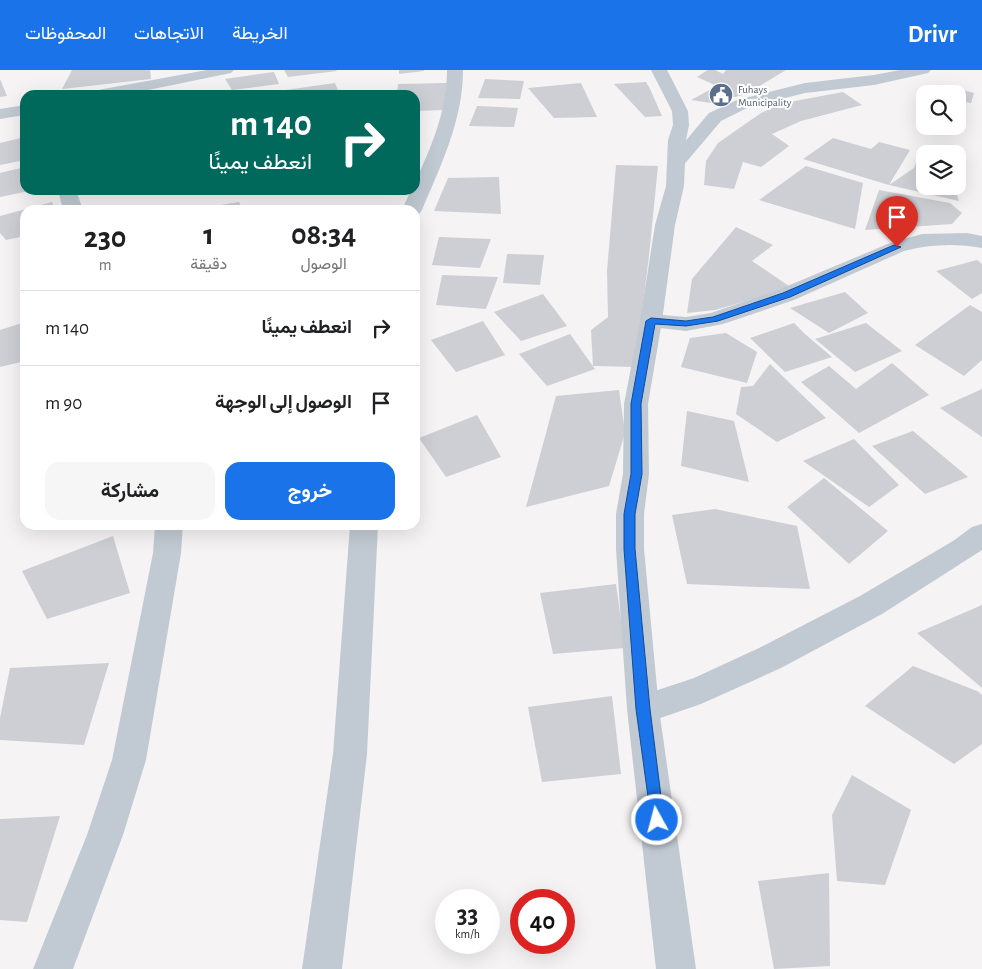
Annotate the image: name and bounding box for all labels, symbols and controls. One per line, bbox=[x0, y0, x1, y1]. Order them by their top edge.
text: Drivr bbox=[908, 23, 957, 47]
text: المحفوظات bbox=[25, 25, 106, 43]
text: الاتجاهات bbox=[134, 25, 204, 43]
text: الخريطة bbox=[232, 25, 288, 43]
public building icon: Fuhays Municipality bbox=[708, 82, 734, 108]
place label: Fuhays Municipality bbox=[738, 84, 792, 108]
map controls bbox=[916, 85, 966, 195]
button: search bbox=[916, 85, 966, 135]
text: 140 m bbox=[230, 107, 312, 142]
icon: right bbox=[330, 110, 395, 175]
button: layers bbox=[916, 145, 966, 195]
text: انعطف يمينًا bbox=[208, 151, 312, 173]
pin bbox=[876, 196, 918, 247]
icon: arrive bbox=[883, 203, 911, 231]
text: 1 bbox=[203, 220, 214, 250]
text: 08:34 bbox=[291, 220, 356, 250]
text: 230 bbox=[84, 223, 126, 253]
text: دقيقة bbox=[190, 256, 227, 272]
text: الوصول bbox=[301, 256, 347, 272]
text: m bbox=[99, 257, 112, 273]
icon: right bbox=[367, 314, 395, 342]
text: انعطف يمينًا bbox=[262, 318, 352, 337]
text: 140 m bbox=[45, 319, 89, 338]
icon: arrive bbox=[367, 389, 395, 417]
text: الوصول إلى الوجهة bbox=[215, 393, 352, 412]
text: 90 m bbox=[45, 394, 82, 413]
button: مشاركة bbox=[45, 462, 215, 520]
button: خروج bbox=[225, 462, 395, 520]
position arrow bbox=[630, 793, 682, 845]
speed limit sign: 40 bbox=[510, 889, 575, 954]
text: 33 bbox=[457, 903, 478, 928]
text: km/h bbox=[455, 928, 480, 940]

